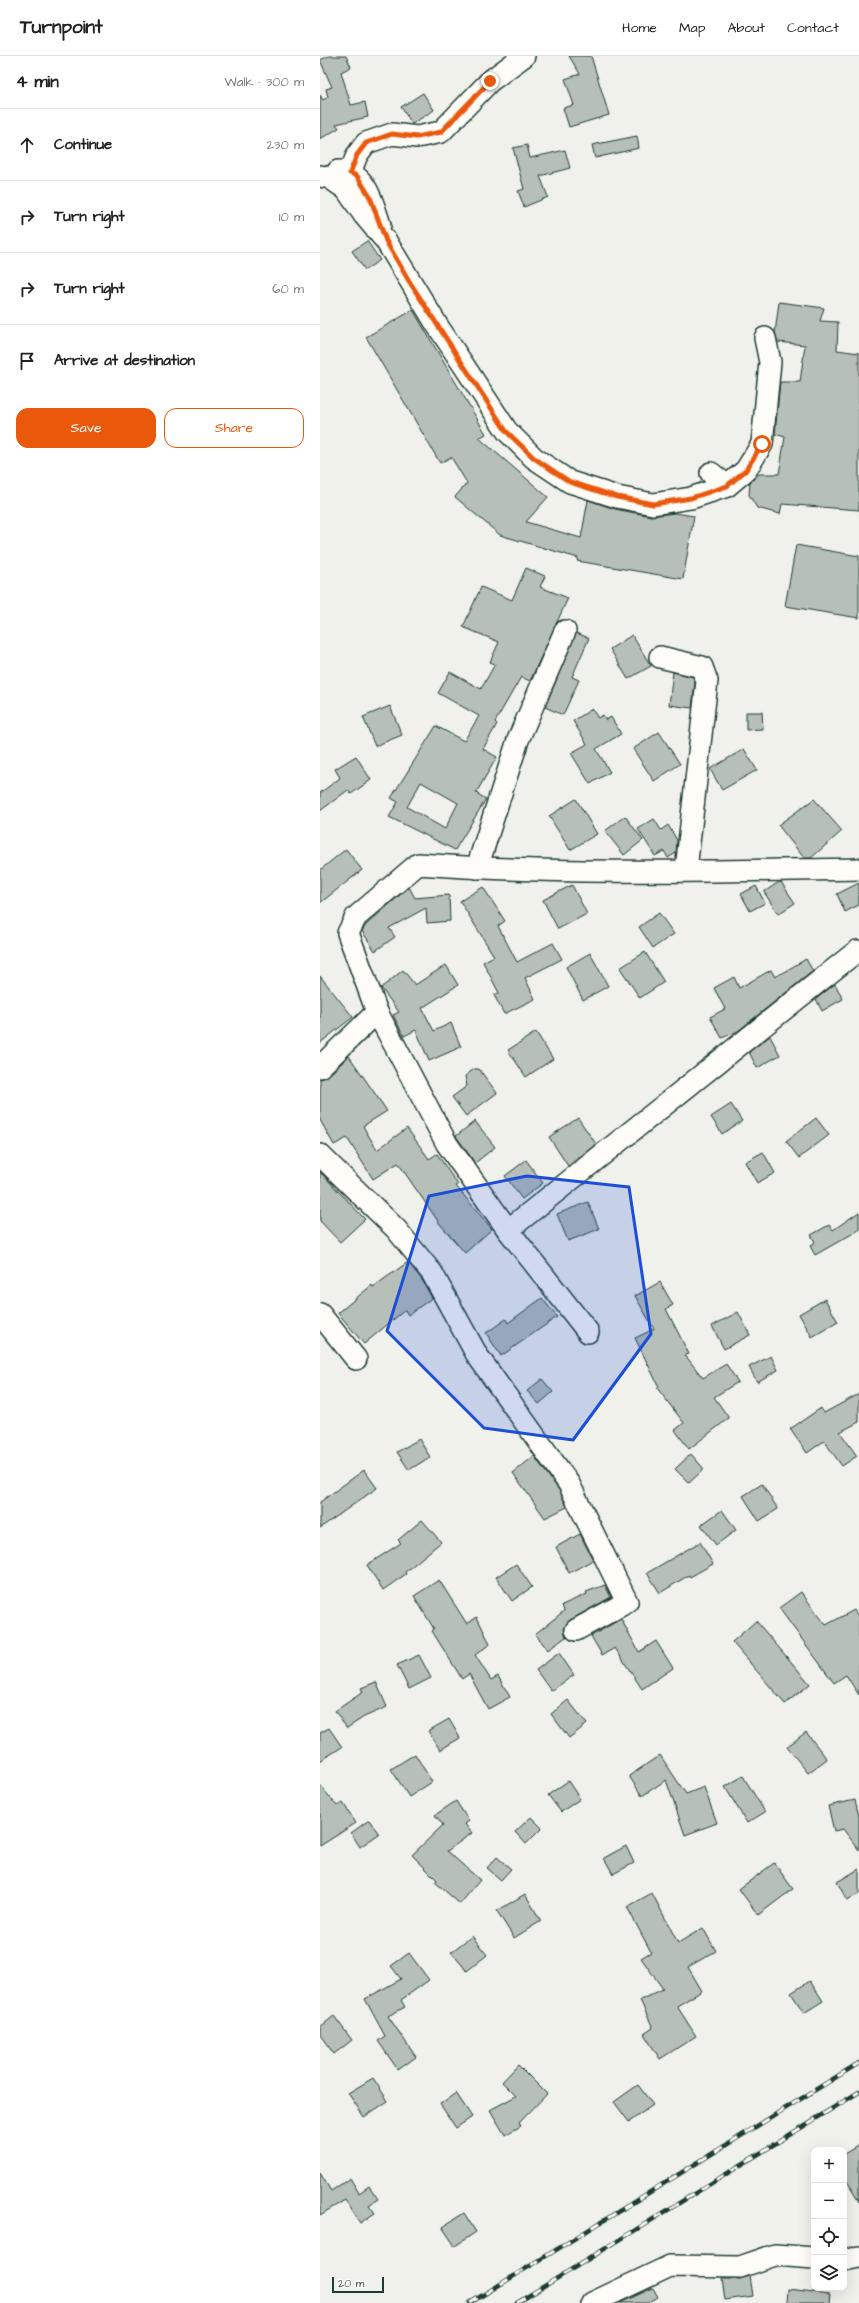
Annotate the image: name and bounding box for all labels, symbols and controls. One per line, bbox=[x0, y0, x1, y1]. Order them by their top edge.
text: Turnpoint bbox=[20, 14, 103, 41]
text: Home bbox=[622, 18, 657, 38]
text: Map bbox=[679, 18, 705, 38]
text: About bbox=[727, 18, 765, 38]
text: Contact bbox=[787, 18, 839, 38]
text: 4 min bbox=[16, 70, 59, 94]
route end bbox=[481, 72, 499, 90]
text: Walk · 300 m bbox=[225, 73, 304, 91]
icon: ahead bbox=[16, 134, 38, 156]
text: Continue bbox=[54, 134, 112, 155]
text: 230 m bbox=[266, 136, 304, 154]
icon: right bbox=[16, 206, 38, 228]
text: Turn right bbox=[54, 206, 125, 227]
text: 10 m bbox=[279, 208, 304, 226]
icon: right bbox=[16, 278, 38, 300]
text: Turn right bbox=[54, 278, 125, 299]
text: 60 m bbox=[272, 280, 304, 298]
icon: arrive bbox=[16, 350, 38, 372]
text: Arrive at destination bbox=[54, 350, 195, 371]
button: Save bbox=[16, 408, 156, 448]
button: Share bbox=[164, 408, 304, 448]
route start bbox=[753, 435, 771, 453]
map controls bbox=[811, 2147, 847, 2291]
button: + bbox=[811, 2147, 847, 2183]
button: − bbox=[811, 2183, 847, 2219]
button: locate bbox=[811, 2219, 847, 2255]
button: layers bbox=[811, 2255, 847, 2291]
scale bar bbox=[332, 2275, 384, 2294]
text: 20 m bbox=[338, 2276, 364, 2291]

